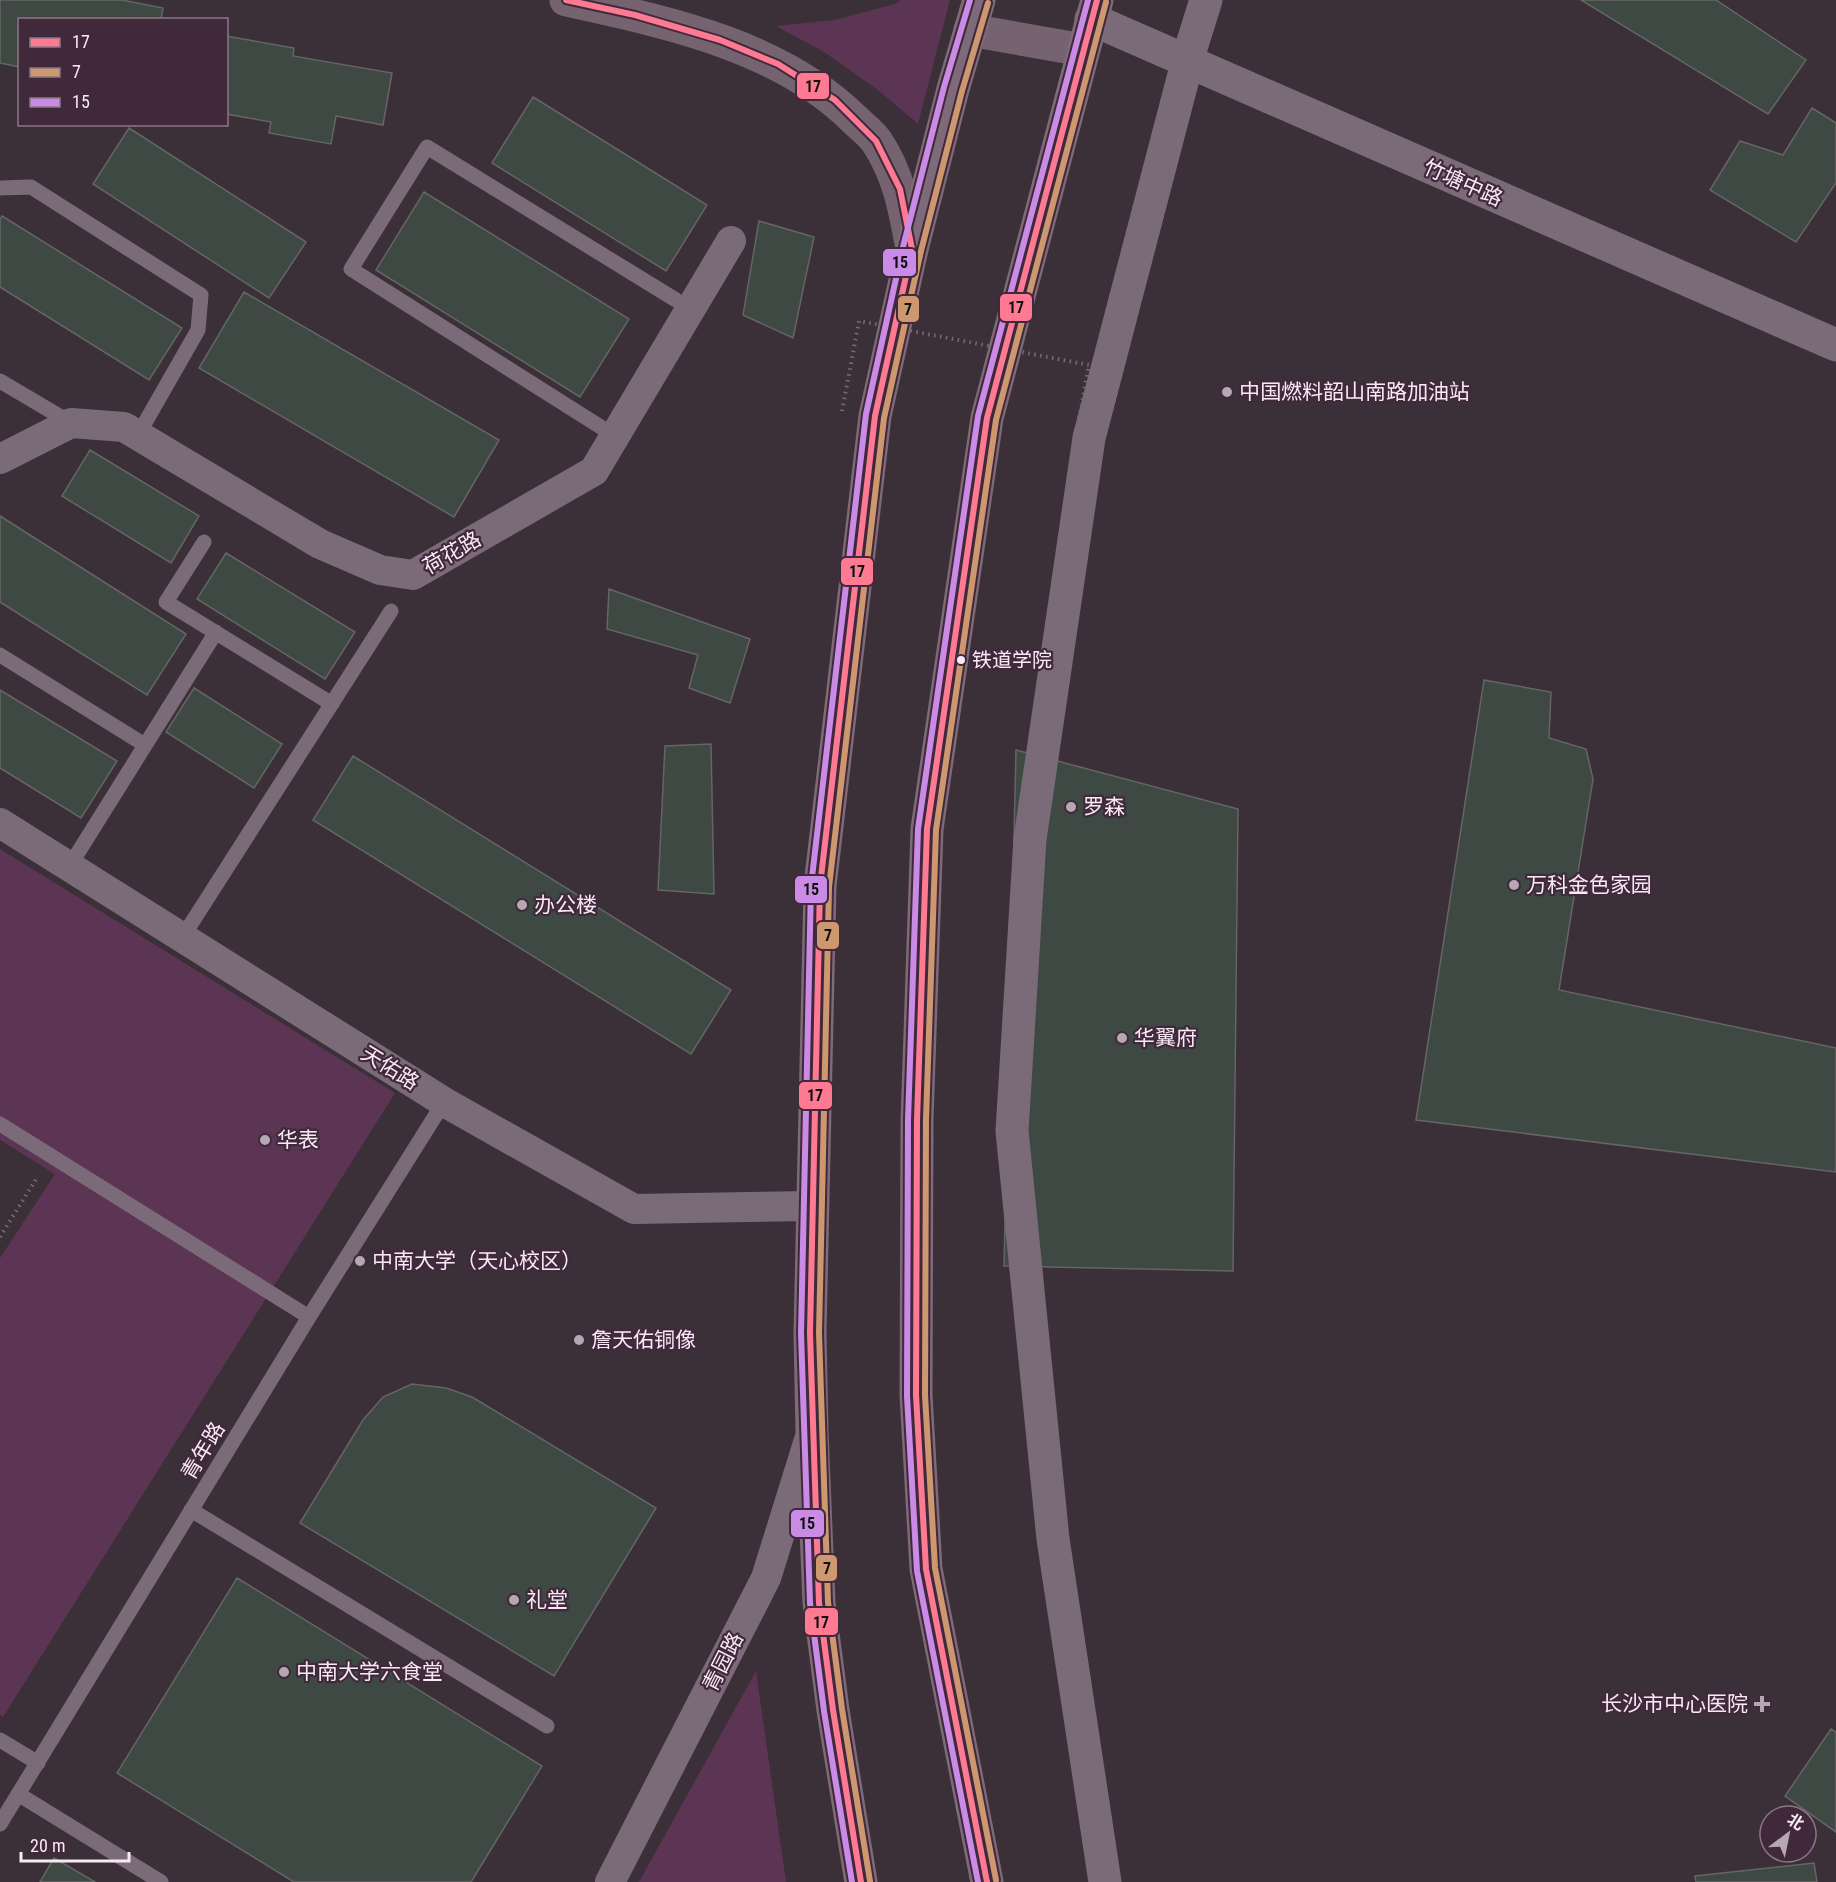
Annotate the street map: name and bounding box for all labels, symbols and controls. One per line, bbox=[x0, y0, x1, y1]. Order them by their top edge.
legend bbox=[18, 18, 228, 126]
text: 17 bbox=[72, 31, 90, 52]
text: 7 bbox=[72, 61, 81, 82]
line badge: 17 bbox=[796, 72, 830, 100]
text: 17 bbox=[805, 77, 821, 96]
text: 15 bbox=[72, 91, 90, 112]
street label: 竹塘中路 bbox=[1420, 155, 1506, 211]
line badge: 15 bbox=[882, 248, 917, 277]
text: 15 bbox=[892, 253, 908, 272]
line badge: 17 bbox=[999, 293, 1033, 322]
line badge: 7 bbox=[897, 295, 920, 323]
text: 17 bbox=[1008, 298, 1024, 317]
text: 7 bbox=[904, 300, 912, 319]
place label: 中国燃料韶山南路加油站 bbox=[1239, 380, 1470, 404]
marker: 中国燃料韶山南路加油站 bbox=[1220, 385, 1234, 399]
street label: 荷花路 bbox=[419, 527, 485, 579]
line badge: 17 bbox=[840, 557, 874, 586]
text: 17 bbox=[849, 562, 865, 581]
place label: 铁道学院 bbox=[972, 648, 1052, 672]
marker: 铁道学院 bbox=[955, 654, 967, 666]
place label: 罗森 bbox=[1083, 795, 1125, 819]
marker: 罗森 bbox=[1064, 800, 1078, 814]
place label: 万科金色家园 bbox=[1526, 873, 1652, 897]
line badge: 15 bbox=[794, 875, 828, 904]
marker: 万科金色家园 bbox=[1507, 878, 1521, 892]
text: 15 bbox=[803, 880, 819, 899]
place label: 办公楼 bbox=[534, 893, 597, 917]
marker: 办公楼 bbox=[515, 898, 529, 912]
line badge: 7 bbox=[816, 921, 840, 950]
text: 7 bbox=[824, 926, 832, 945]
place label: 华翼府 bbox=[1134, 1026, 1197, 1050]
marker: 华翼府 bbox=[1115, 1031, 1129, 1045]
street label: 天佑路 bbox=[357, 1041, 423, 1095]
line badge: 17 bbox=[798, 1081, 833, 1110]
text: 17 bbox=[807, 1086, 823, 1105]
place label: 华表 bbox=[277, 1128, 319, 1152]
marker: 华表 bbox=[258, 1133, 272, 1147]
place label: 中南大学（天心校区） bbox=[372, 1249, 582, 1273]
marker: 中南大学（天心校区） bbox=[353, 1254, 367, 1268]
place label: 詹天佑铜像 bbox=[591, 1328, 696, 1352]
marker: 詹天佑铜像 bbox=[572, 1333, 586, 1347]
street label: 青年路 bbox=[176, 1418, 230, 1484]
line badge: 15 bbox=[790, 1509, 825, 1538]
text: 15 bbox=[799, 1514, 815, 1533]
line badge: 7 bbox=[815, 1554, 838, 1582]
text: 7 bbox=[823, 1559, 831, 1578]
place label: 礼堂 bbox=[526, 1588, 568, 1612]
marker: 礼堂 bbox=[507, 1593, 521, 1607]
line badge: 17 bbox=[804, 1607, 839, 1636]
text: 17 bbox=[813, 1613, 829, 1632]
street label: 青园路 bbox=[698, 1628, 748, 1696]
place label: 中南大学六食堂 bbox=[296, 1660, 443, 1684]
marker: 中南大学六食堂 bbox=[277, 1665, 291, 1679]
place label: 长沙市中心医院 bbox=[1601, 1692, 1748, 1716]
marker: 长沙市中心医院 bbox=[1753, 1695, 1771, 1713]
north arrow bbox=[1758, 1804, 1818, 1864]
text: 北 bbox=[1784, 1809, 1808, 1834]
scale bar bbox=[21, 1825, 129, 1863]
text: 20 m bbox=[30, 1835, 65, 1856]

